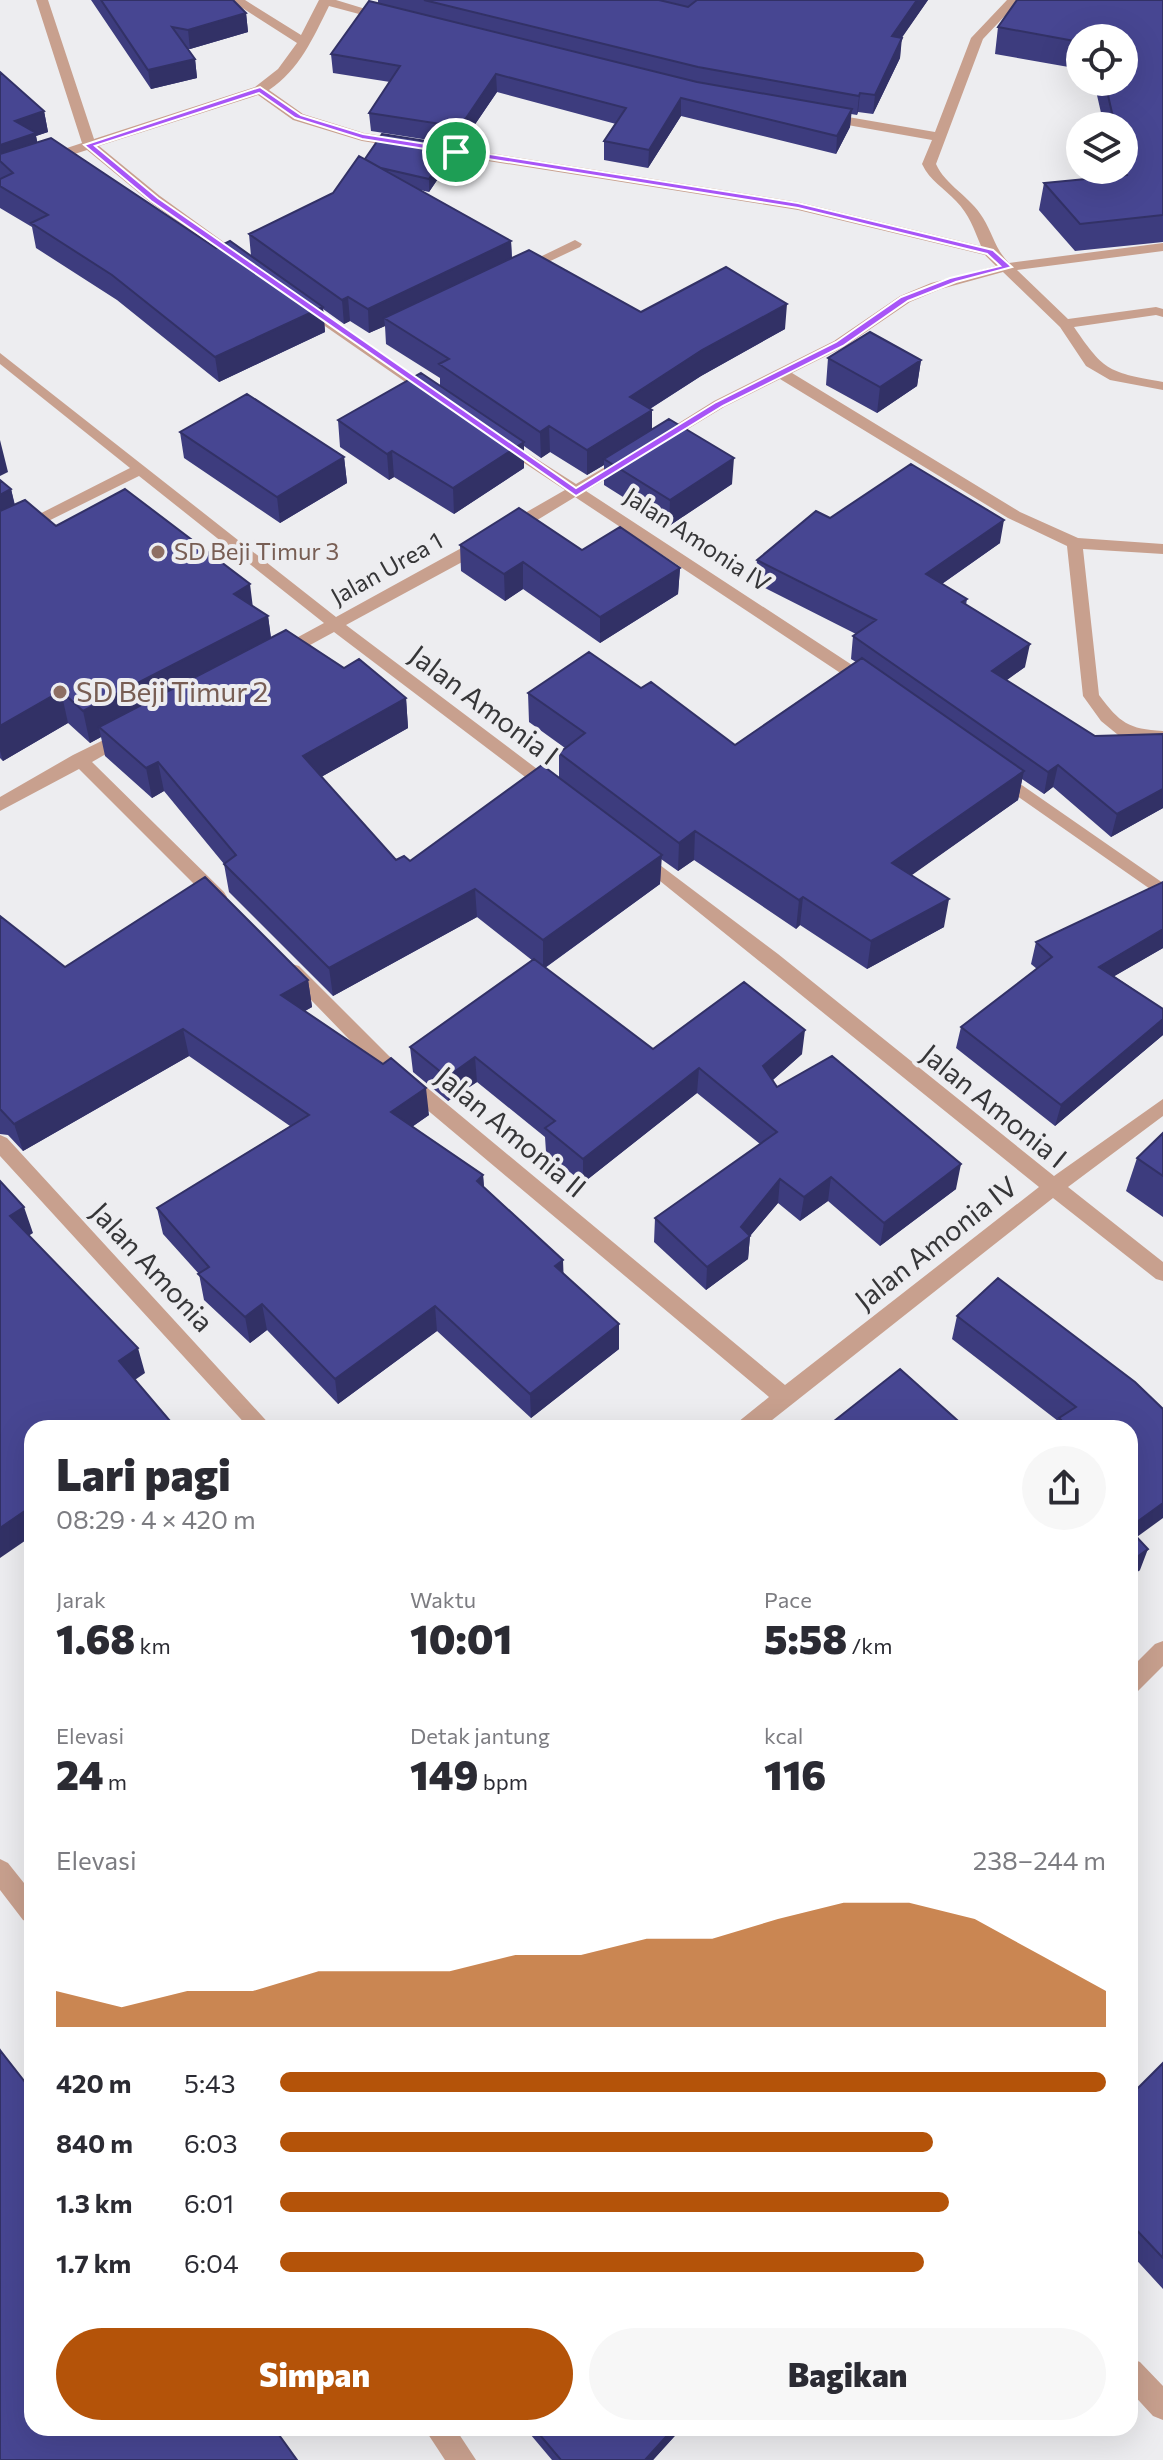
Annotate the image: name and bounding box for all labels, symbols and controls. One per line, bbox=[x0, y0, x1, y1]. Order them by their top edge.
map controls bbox=[1066, 24, 1138, 184]
button: locate bbox=[1066, 24, 1138, 96]
button: layers bbox=[1066, 112, 1138, 184]
pin bbox=[422, 118, 490, 186]
icon: arrive bbox=[434, 130, 478, 174]
street label: Jalan Amonia IV bbox=[619, 481, 776, 597]
street label: Jalan Urea 1 bbox=[325, 525, 447, 610]
place label: SD Beji Timur 3 bbox=[174, 536, 339, 565]
marker: SD Beji Timur 3 bbox=[149, 543, 167, 561]
street label: Jalan Amonia I bbox=[403, 637, 566, 771]
place label: SD Beji Timur 2 bbox=[76, 674, 268, 708]
marker: SD Beji Timur 2 bbox=[51, 683, 69, 701]
street label: Jalan Amonia I bbox=[915, 1036, 1074, 1174]
street label: Jalan Amonia II bbox=[430, 1059, 594, 1204]
street label: Jalan Amonia IV bbox=[847, 1168, 1023, 1316]
street label: Jalan Amonia bbox=[84, 1195, 221, 1338]
text: Lari pagi bbox=[56, 1446, 231, 1500]
button: share bbox=[1022, 1446, 1106, 1530]
text: 08:29 · 4 × 420 m bbox=[56, 1503, 256, 1534]
text: Jarak bbox=[56, 1586, 106, 1613]
text: Waktu bbox=[410, 1586, 476, 1613]
text: Pace bbox=[764, 1586, 812, 1613]
text: 1.68 bbox=[56, 1613, 135, 1662]
text: 10:01 bbox=[410, 1613, 512, 1662]
text: 5:58 bbox=[764, 1613, 847, 1662]
text: km bbox=[135, 1632, 171, 1659]
text: /km bbox=[847, 1632, 892, 1659]
text: Elevasi bbox=[56, 1722, 124, 1749]
text: Detak jantung bbox=[410, 1722, 550, 1749]
text: kcal bbox=[764, 1722, 803, 1749]
text: 24 bbox=[56, 1749, 104, 1798]
text: 149 bbox=[410, 1749, 478, 1798]
text: 116 bbox=[764, 1749, 826, 1798]
text: m bbox=[104, 1768, 127, 1795]
text: bpm bbox=[478, 1768, 528, 1795]
text: Elevasi bbox=[56, 1844, 137, 1875]
text: 238–244 m bbox=[973, 1844, 1106, 1875]
text: 420 m bbox=[56, 2067, 131, 2098]
text: 5:43 bbox=[184, 2067, 236, 2098]
text: 840 m bbox=[56, 2127, 133, 2158]
text: 6:03 bbox=[184, 2127, 238, 2158]
text: 1.3 km bbox=[56, 2187, 132, 2218]
text: 6:01 bbox=[184, 2187, 234, 2218]
text: 1.7 km bbox=[56, 2247, 131, 2278]
text: 6:04 bbox=[184, 2247, 238, 2278]
button: Simpan bbox=[56, 2328, 573, 2420]
button: Bagikan bbox=[589, 2328, 1106, 2420]

